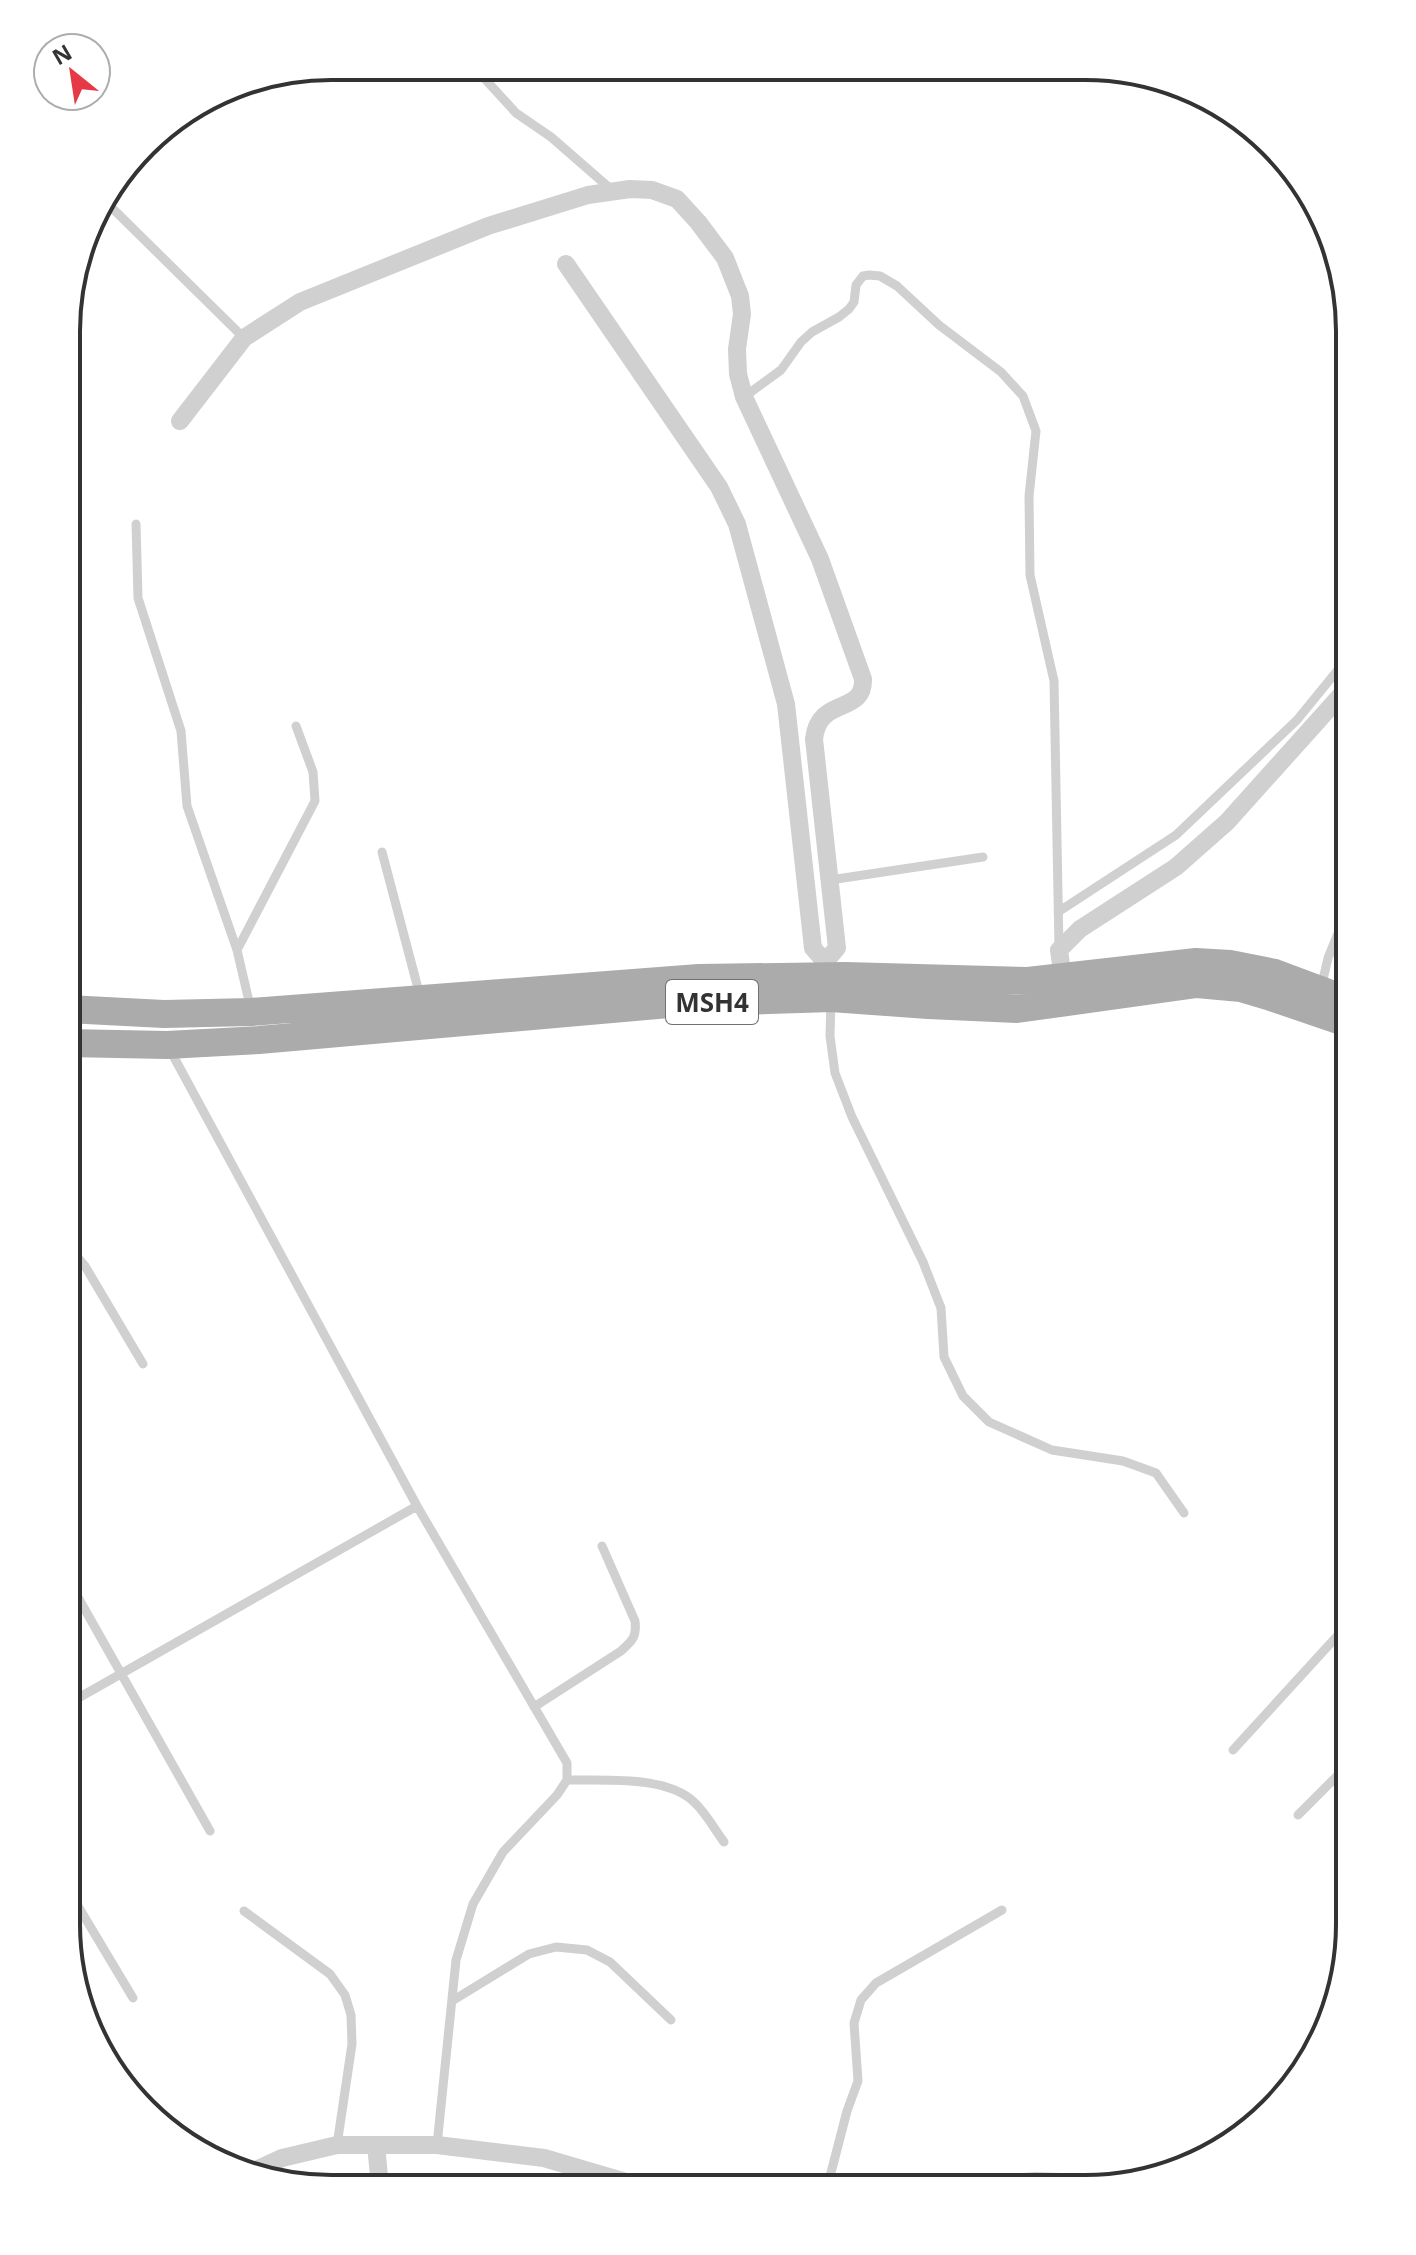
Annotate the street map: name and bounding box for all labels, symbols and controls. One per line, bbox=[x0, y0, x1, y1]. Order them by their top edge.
north arrow bbox=[32, 32, 112, 112]
text: N bbox=[46, 36, 77, 71]
road number: MSH4 bbox=[666, 980, 758, 1024]

